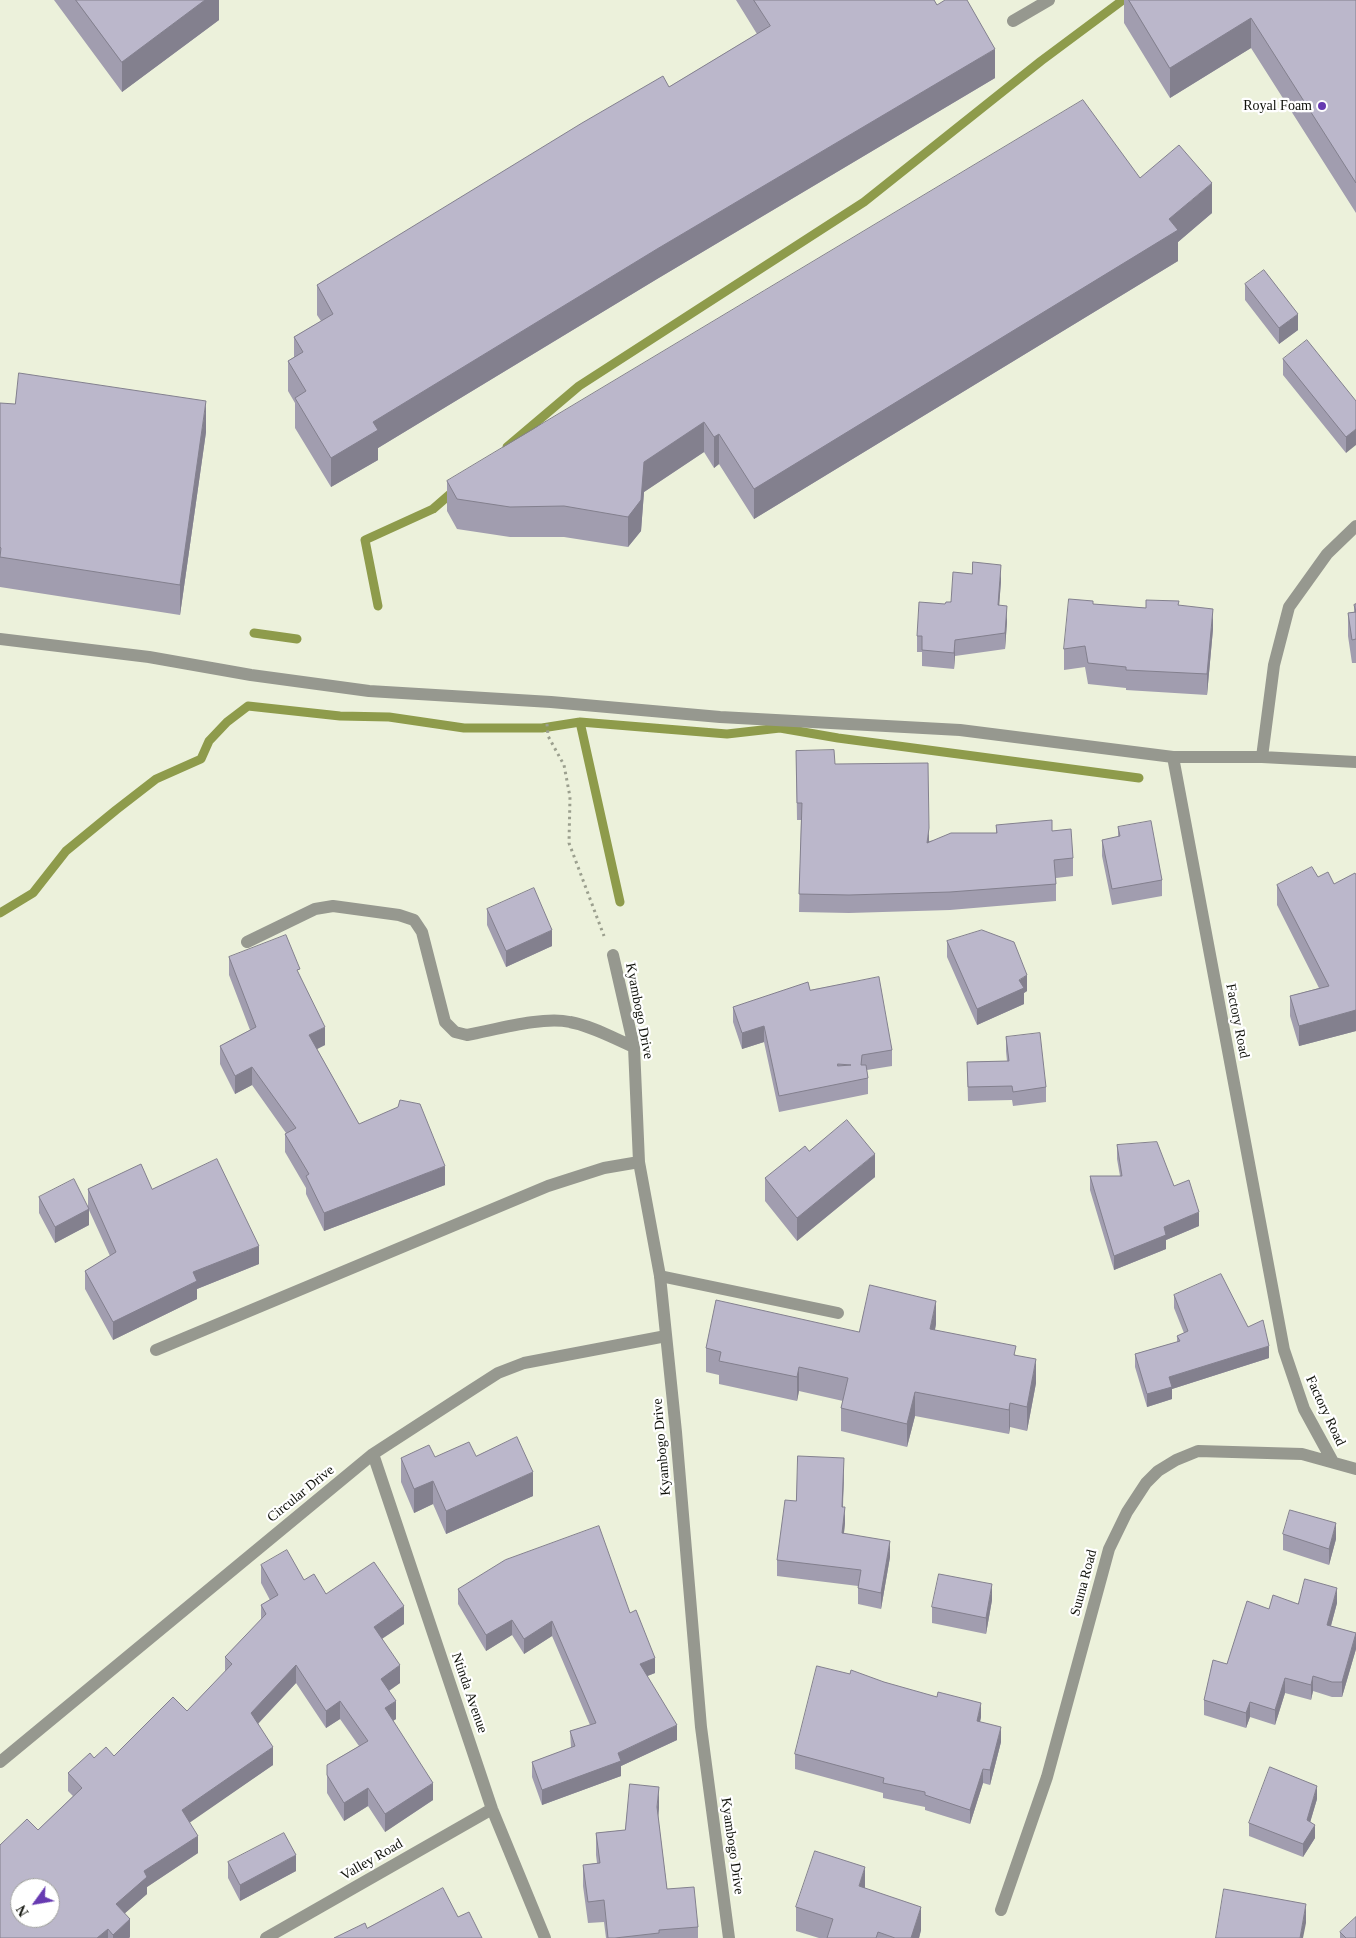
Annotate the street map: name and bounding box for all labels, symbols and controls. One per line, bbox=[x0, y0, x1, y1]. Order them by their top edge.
place label: Royal Foam bbox=[1243, 98, 1312, 114]
marker: Royal Foam bbox=[1316, 100, 1328, 112]
street label: Kyambogo Drive bbox=[621, 961, 657, 1061]
street label: Factory Road bbox=[1222, 982, 1252, 1060]
street label: Factory Road bbox=[1301, 1373, 1349, 1449]
street label: Kyambogo Drive bbox=[649, 1398, 675, 1496]
street label: Circular Drive bbox=[264, 1462, 338, 1526]
street label: Suuna Road bbox=[1067, 1548, 1101, 1618]
street label: Ntinda Avenue bbox=[447, 1651, 491, 1735]
street label: Kyambogo Drive bbox=[717, 1797, 747, 1895]
street label: Valley Road bbox=[338, 1836, 406, 1884]
north arrow bbox=[10, 1878, 60, 1928]
text: N bbox=[14, 1902, 32, 1919]

